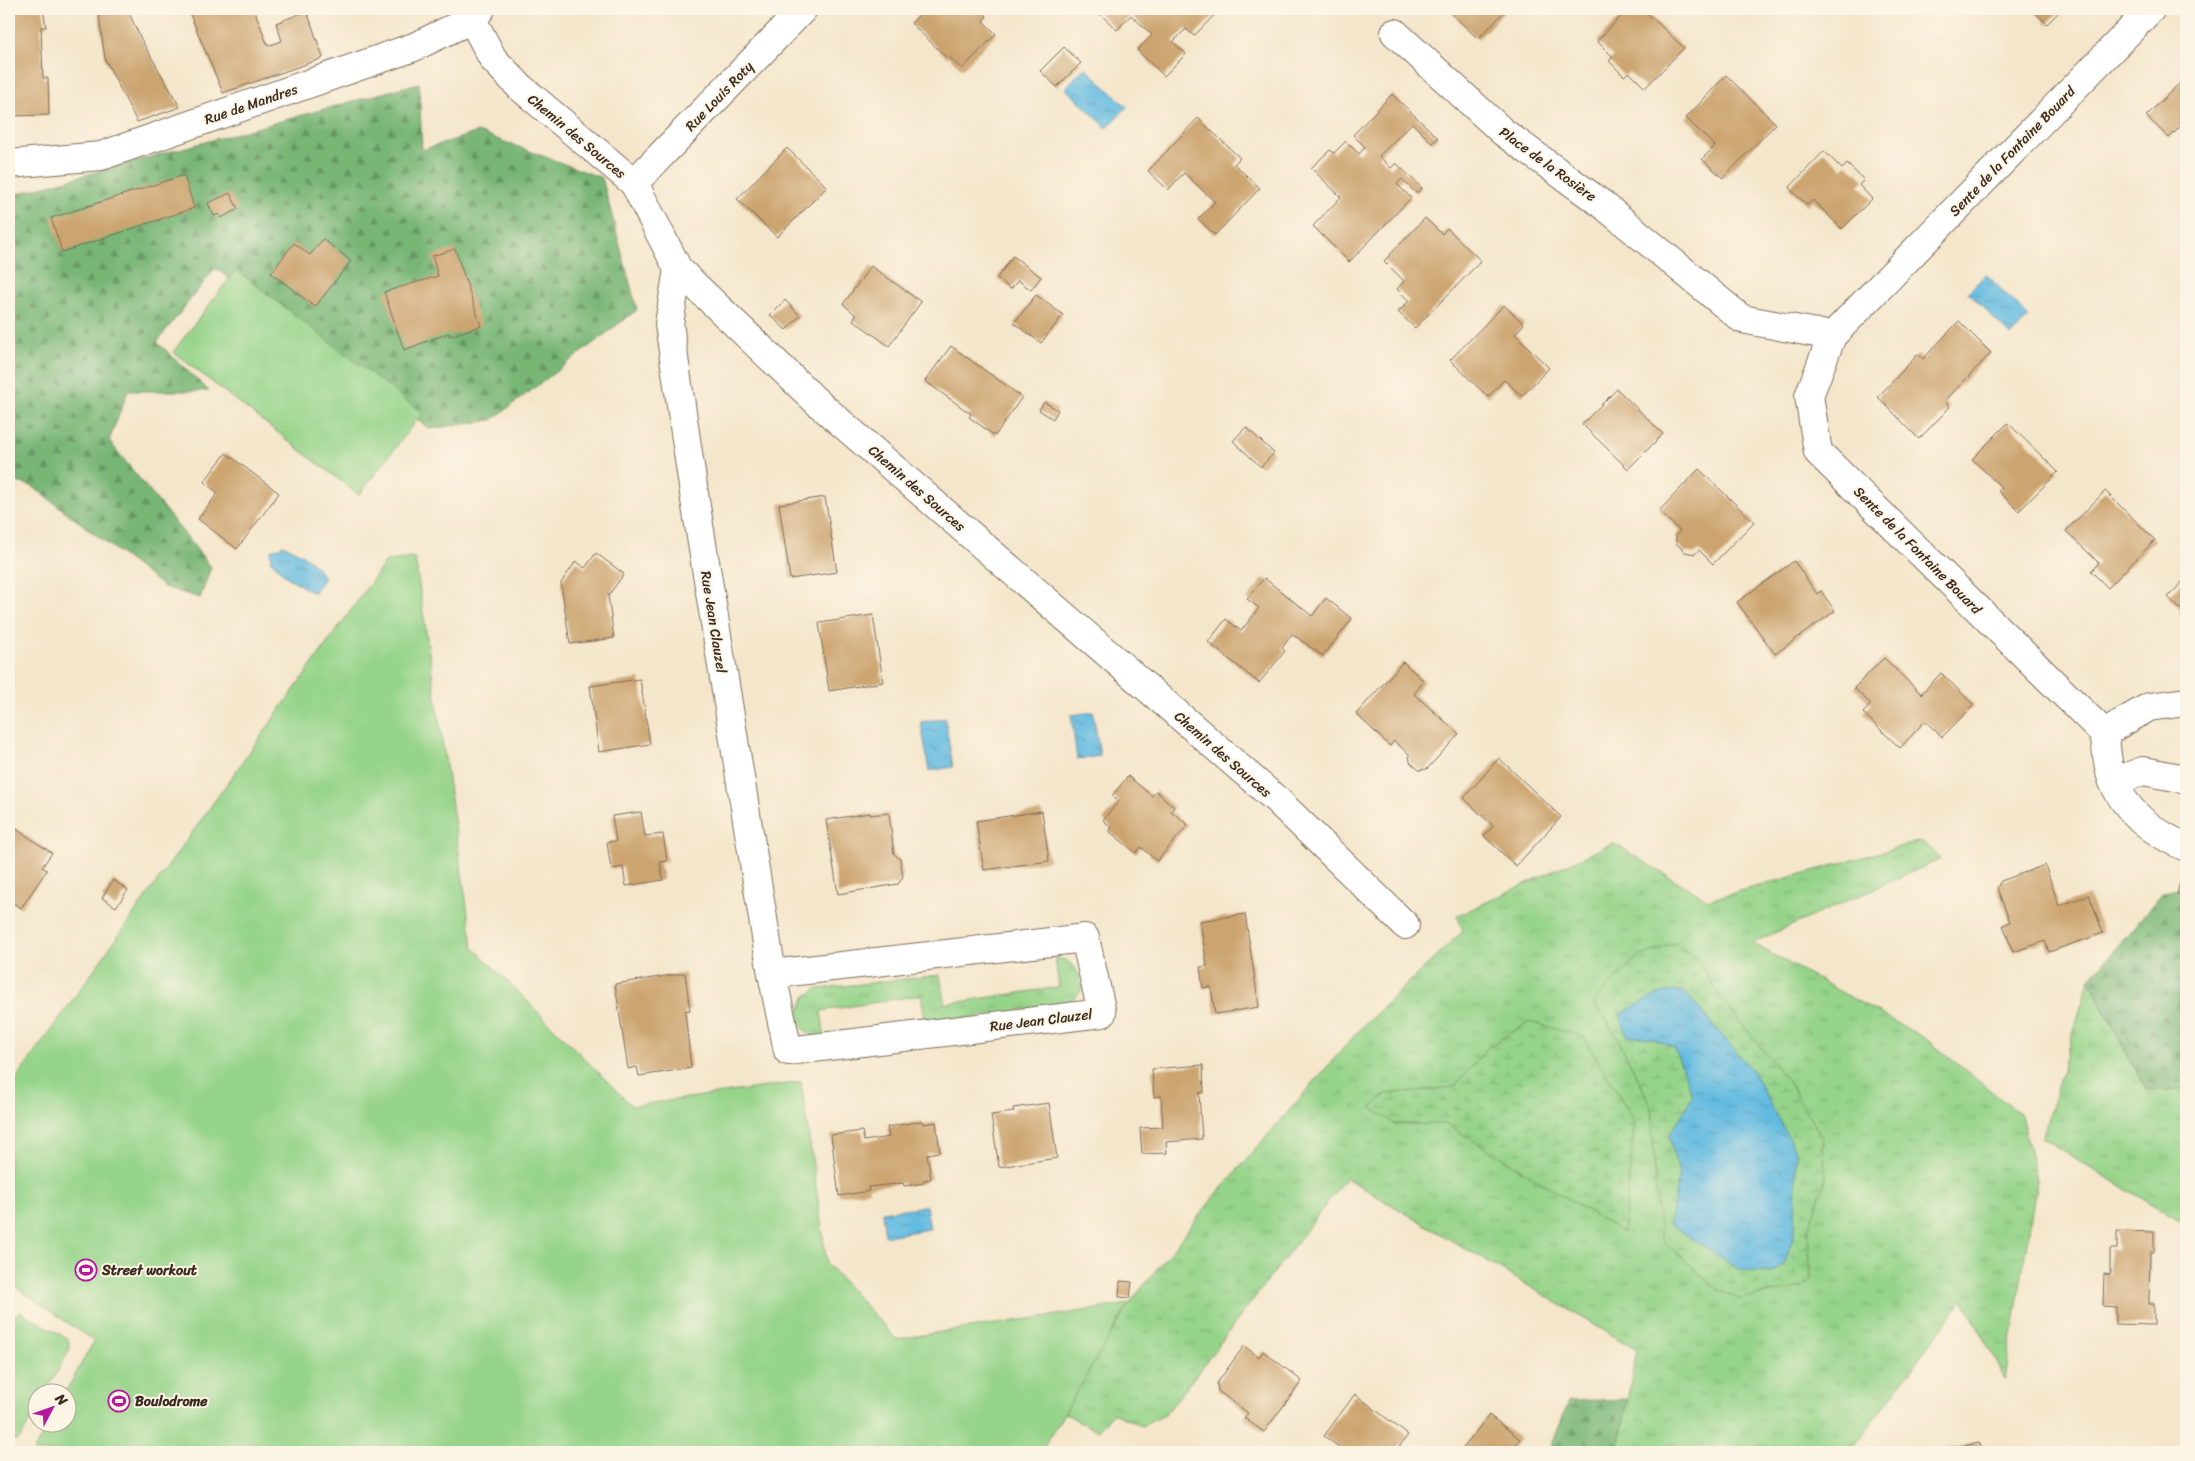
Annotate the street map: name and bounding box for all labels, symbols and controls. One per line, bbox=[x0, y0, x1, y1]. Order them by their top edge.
street label: Rue Louis Roty bbox=[679, 55, 760, 137]
street label: Rue de Mandres bbox=[201, 77, 302, 132]
street label: Sente de la Fontaine Bouard bbox=[1943, 79, 2083, 222]
street label: Chemin des Sources bbox=[522, 87, 632, 186]
street label: Place de la Rosière bbox=[1494, 120, 1602, 209]
street label: Chemin des Sources bbox=[862, 439, 972, 538]
street label: Sente de la Fontaine Bouard bbox=[1847, 480, 1989, 622]
street label: Rue Jean Clauzel bbox=[693, 569, 734, 676]
street label: Chemin des Sources bbox=[1168, 705, 1278, 804]
street label: Rue Jean Clauzel bbox=[988, 1002, 1095, 1039]
sports icon: Street workout bbox=[74, 1258, 98, 1282]
place label: Street workout bbox=[101, 1258, 198, 1283]
north arrow bbox=[28, 1384, 78, 1434]
text: N bbox=[48, 1387, 74, 1412]
sports icon: Boulodrome bbox=[107, 1389, 131, 1413]
place label: Boulodrome bbox=[135, 1389, 208, 1414]

